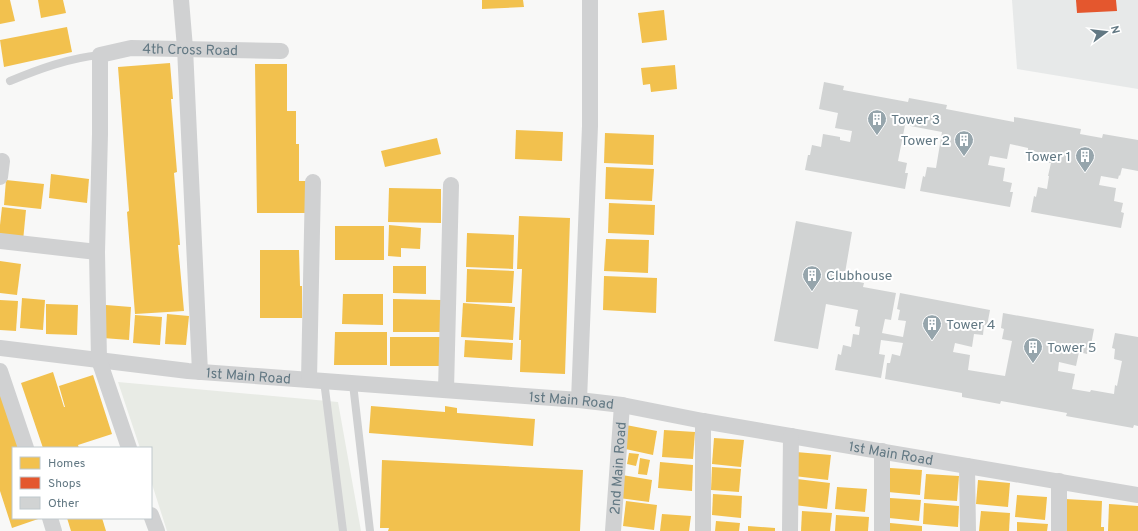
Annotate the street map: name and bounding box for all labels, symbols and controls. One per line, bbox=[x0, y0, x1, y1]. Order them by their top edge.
north arrow bbox=[1086, 12, 1126, 52]
text: N bbox=[1107, 24, 1122, 35]
street label: 4th Cross Road bbox=[142, 41, 238, 60]
building icon: Tower 3 bbox=[866, 108, 888, 136]
place label: Tower 3 bbox=[891, 112, 940, 129]
building icon: Tower 2 bbox=[953, 129, 975, 157]
place label: Tower 2 bbox=[901, 133, 950, 150]
building icon: Tower 1 bbox=[1074, 145, 1096, 173]
place label: Tower 1 bbox=[1025, 149, 1071, 166]
building icon: Clubhouse bbox=[801, 264, 823, 292]
place label: Clubhouse bbox=[826, 268, 892, 285]
building icon: Tower 4 bbox=[921, 313, 943, 341]
place label: Tower 4 bbox=[946, 317, 996, 334]
building icon: Tower 5 bbox=[1022, 336, 1044, 364]
place label: Tower 5 bbox=[1047, 340, 1097, 357]
street label: 1st Main Road bbox=[205, 365, 292, 389]
street label: 1st Main Road bbox=[528, 389, 615, 414]
street label: 2nd Main Road bbox=[607, 421, 631, 515]
street label: 1st Main Road bbox=[847, 439, 934, 470]
legend bbox=[12, 447, 152, 519]
text: Homes bbox=[48, 456, 85, 472]
text: Shops bbox=[48, 476, 81, 492]
text: Other bbox=[48, 496, 80, 512]

